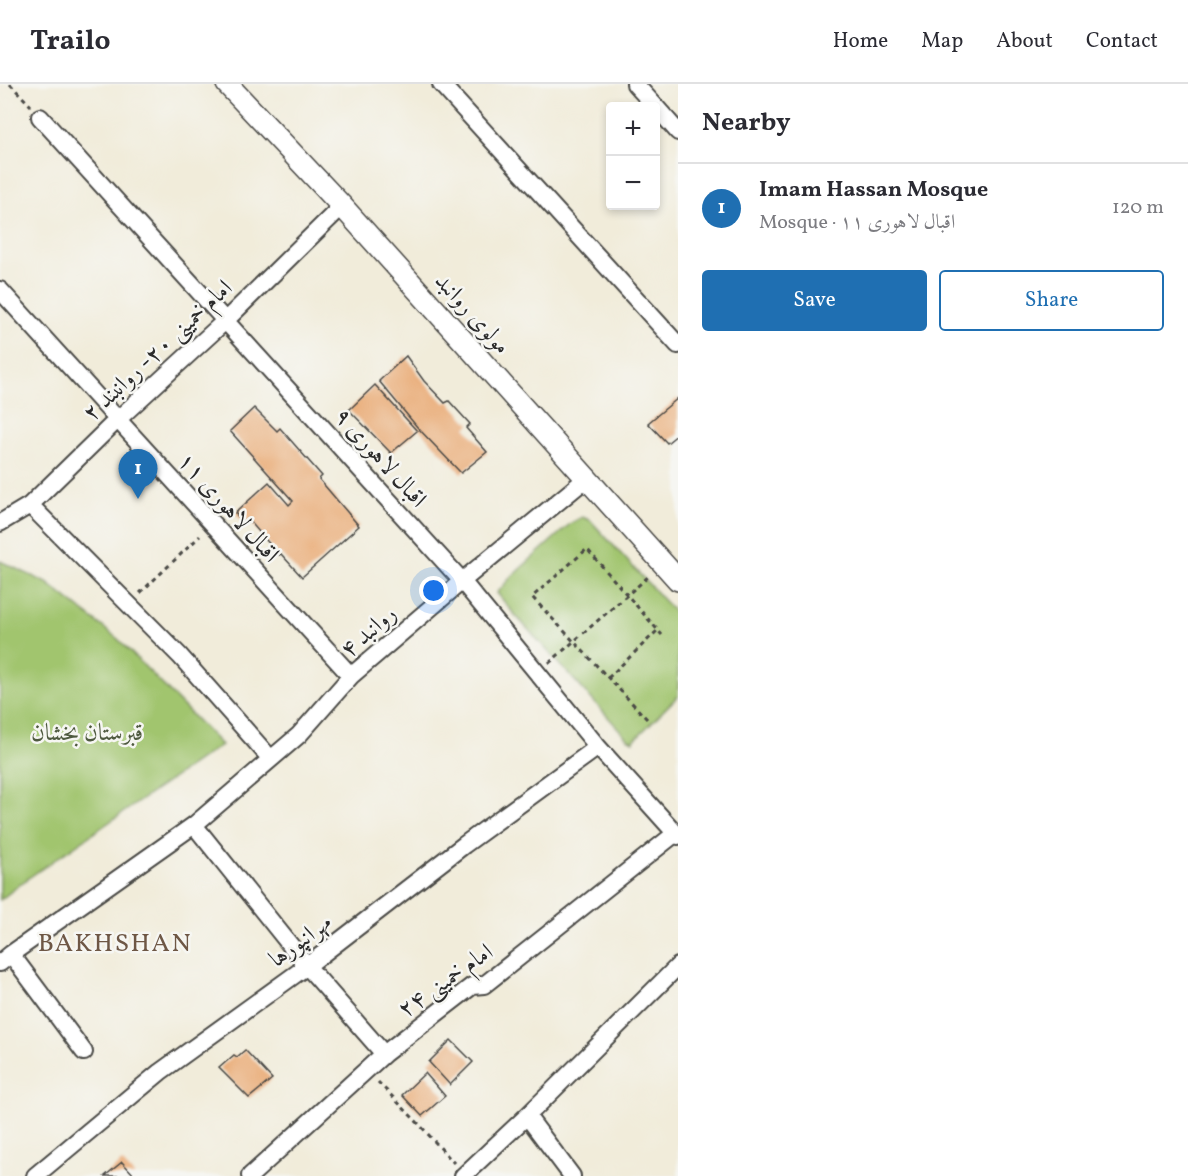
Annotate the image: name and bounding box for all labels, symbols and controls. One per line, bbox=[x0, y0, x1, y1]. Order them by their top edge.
text: Trailo bbox=[30, 22, 111, 61]
text: Home bbox=[833, 27, 888, 56]
text: Map bbox=[921, 27, 963, 56]
text: About bbox=[996, 27, 1053, 56]
text: Contact bbox=[1086, 27, 1158, 56]
map controls bbox=[606, 102, 660, 210]
button: + bbox=[606, 102, 660, 156]
text: Nearby bbox=[702, 105, 791, 141]
button: − bbox=[606, 156, 660, 210]
text: Imam Hassan Mosque bbox=[759, 175, 988, 206]
text: 1 bbox=[717, 194, 726, 222]
text: 120 m bbox=[1112, 194, 1164, 222]
text: Mosque · اقبال لاهوری ۱۱ bbox=[759, 209, 955, 237]
street label: مولوی روانبد bbox=[426, 266, 517, 363]
button: Save bbox=[702, 270, 927, 331]
button: Share bbox=[939, 270, 1164, 331]
street label: امام خمینی ۲۰- روانبند ۲ bbox=[76, 273, 242, 432]
street label: اقبال لاهوری ۹ bbox=[325, 401, 434, 516]
street label: اقبال لاهوری ۱۱ bbox=[169, 446, 286, 571]
pin: 1 bbox=[118, 450, 158, 499]
your location bbox=[419, 576, 448, 605]
street label: روانبد ۴ bbox=[334, 598, 405, 667]
park label: قبرستان بخشان bbox=[31, 717, 143, 751]
street label: مهرانپورها bbox=[263, 907, 340, 977]
district label: BAKHSHAN bbox=[38, 926, 192, 962]
street label: امام خمینی ۲۴ bbox=[392, 936, 502, 1029]

